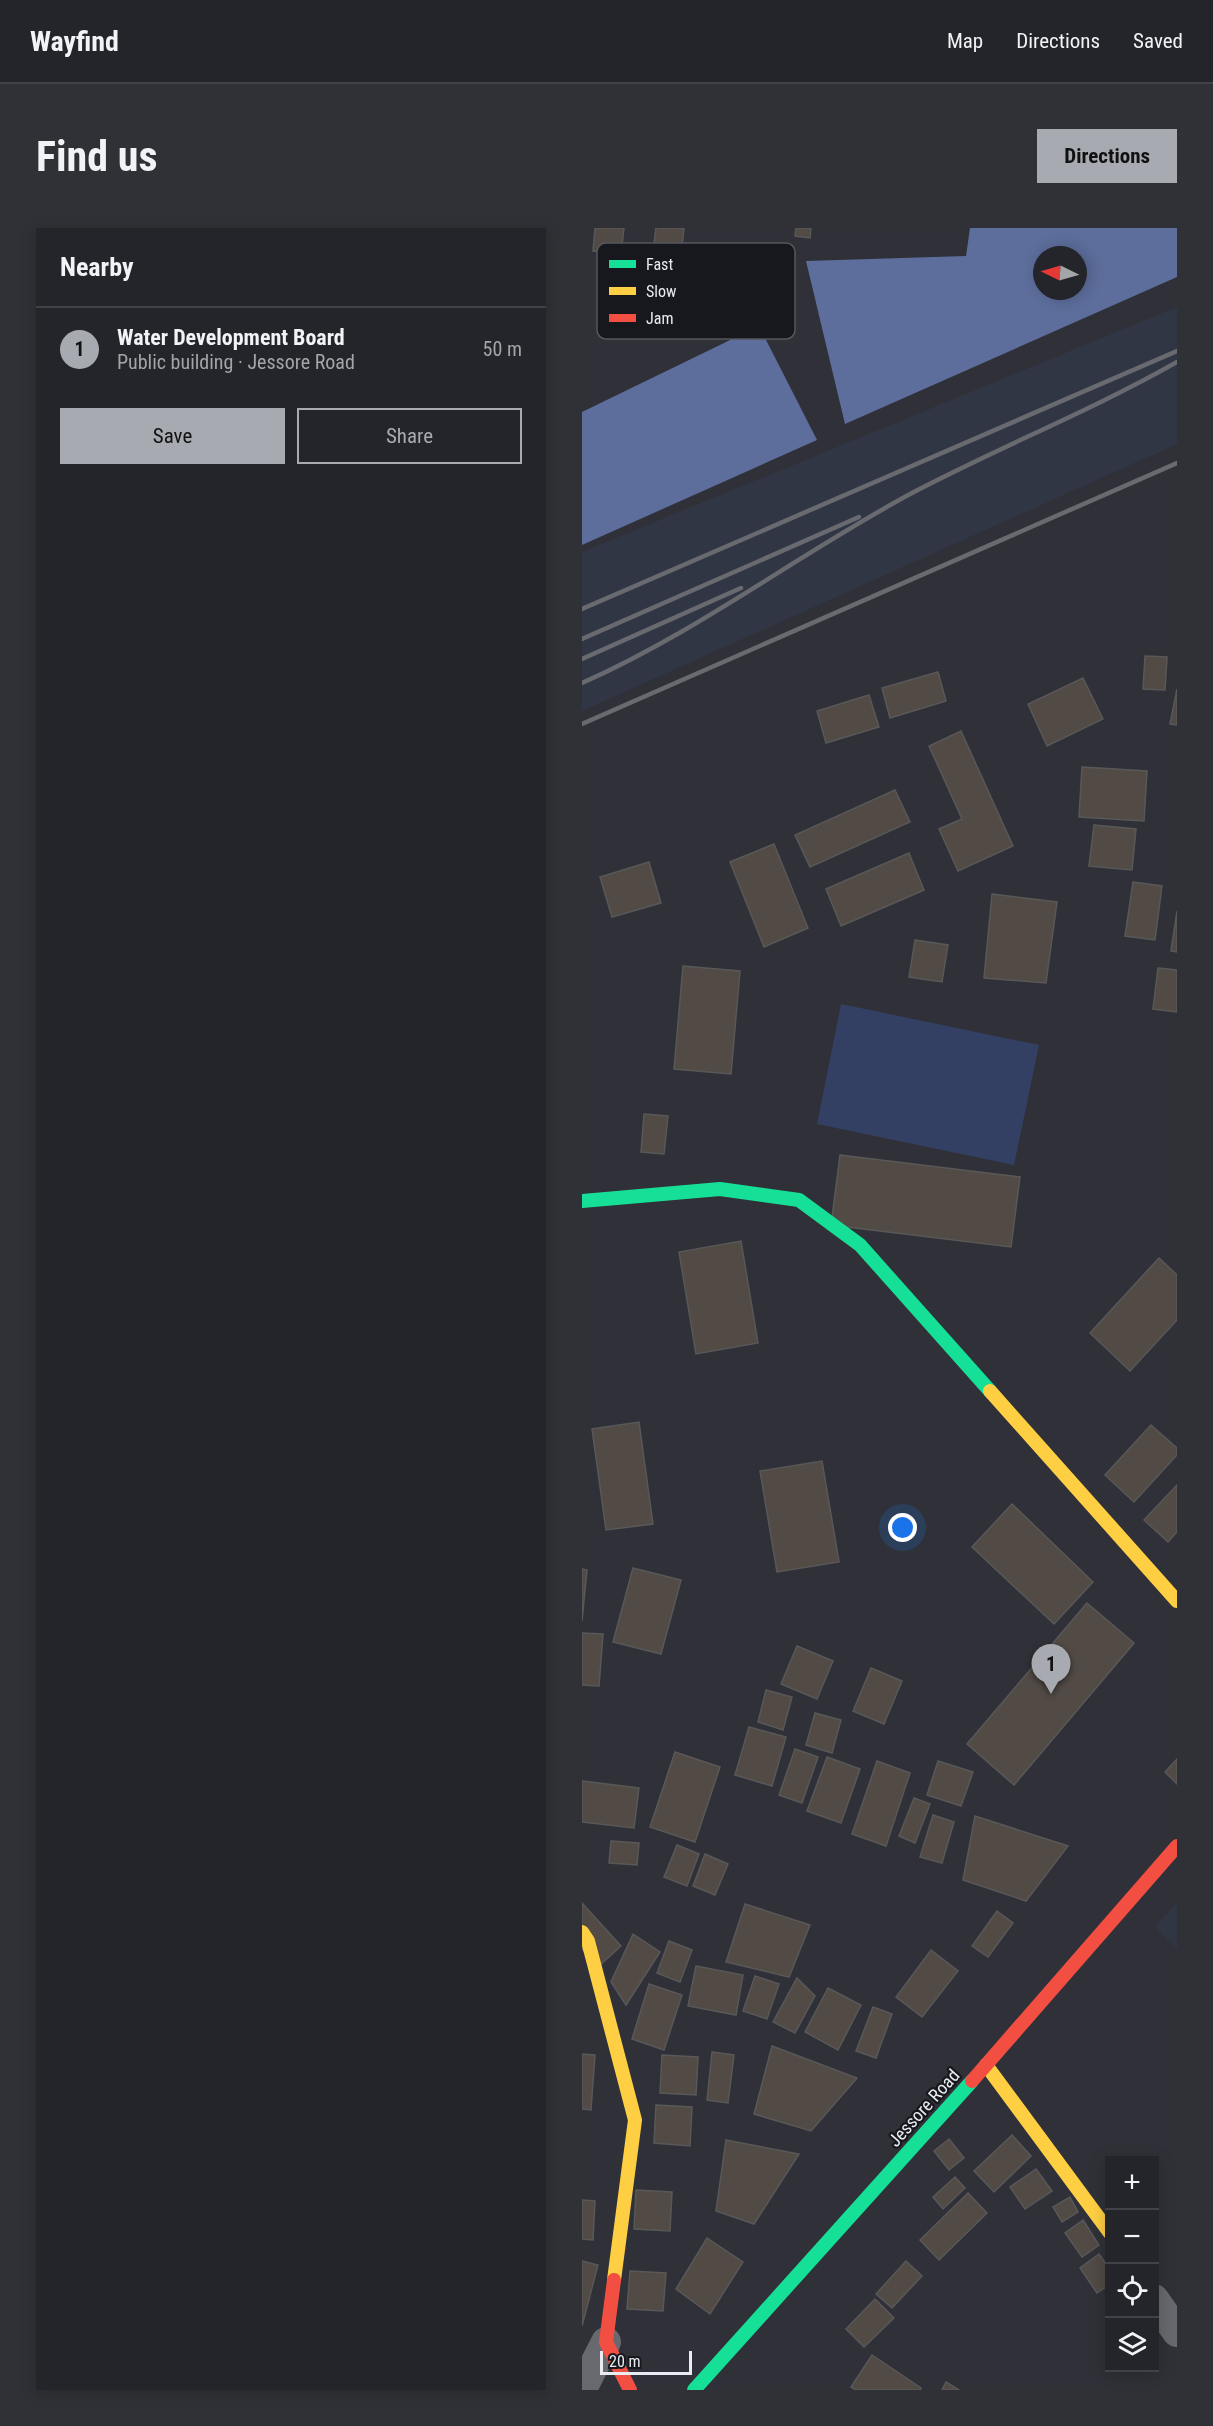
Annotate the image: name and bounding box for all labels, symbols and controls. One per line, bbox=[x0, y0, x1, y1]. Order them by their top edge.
text: Wayfind bbox=[30, 25, 119, 58]
text: Map bbox=[947, 29, 983, 53]
text: Directions bbox=[1016, 29, 1100, 53]
text: Saved bbox=[1133, 29, 1183, 53]
button: Directions bbox=[1037, 129, 1177, 183]
text: Find us bbox=[36, 132, 157, 181]
legend bbox=[597, 243, 795, 339]
north arrow bbox=[1033, 246, 1087, 300]
text: Nearby bbox=[60, 252, 134, 282]
text: Fast bbox=[646, 255, 673, 274]
text: Slow bbox=[646, 282, 676, 301]
text: Jam bbox=[646, 309, 673, 328]
text: Water Development Board bbox=[117, 325, 345, 350]
text: 1 bbox=[74, 337, 85, 361]
text: 50 m bbox=[483, 337, 522, 361]
text: Public building · Jessore Road bbox=[117, 350, 355, 374]
button: Save bbox=[60, 408, 285, 464]
button: Share bbox=[297, 408, 522, 464]
your location bbox=[888, 1513, 917, 1542]
pin: 1 bbox=[1032, 1644, 1070, 1694]
street label: Jessore Road bbox=[883, 2065, 964, 2151]
map controls bbox=[1105, 2156, 1159, 2372]
button: + bbox=[1105, 2156, 1159, 2210]
button: − bbox=[1105, 2210, 1159, 2264]
button: locate bbox=[1105, 2264, 1159, 2318]
button: layers bbox=[1105, 2318, 1159, 2372]
scale bar bbox=[600, 2348, 692, 2376]
text: 20 m bbox=[609, 2352, 641, 2371]

